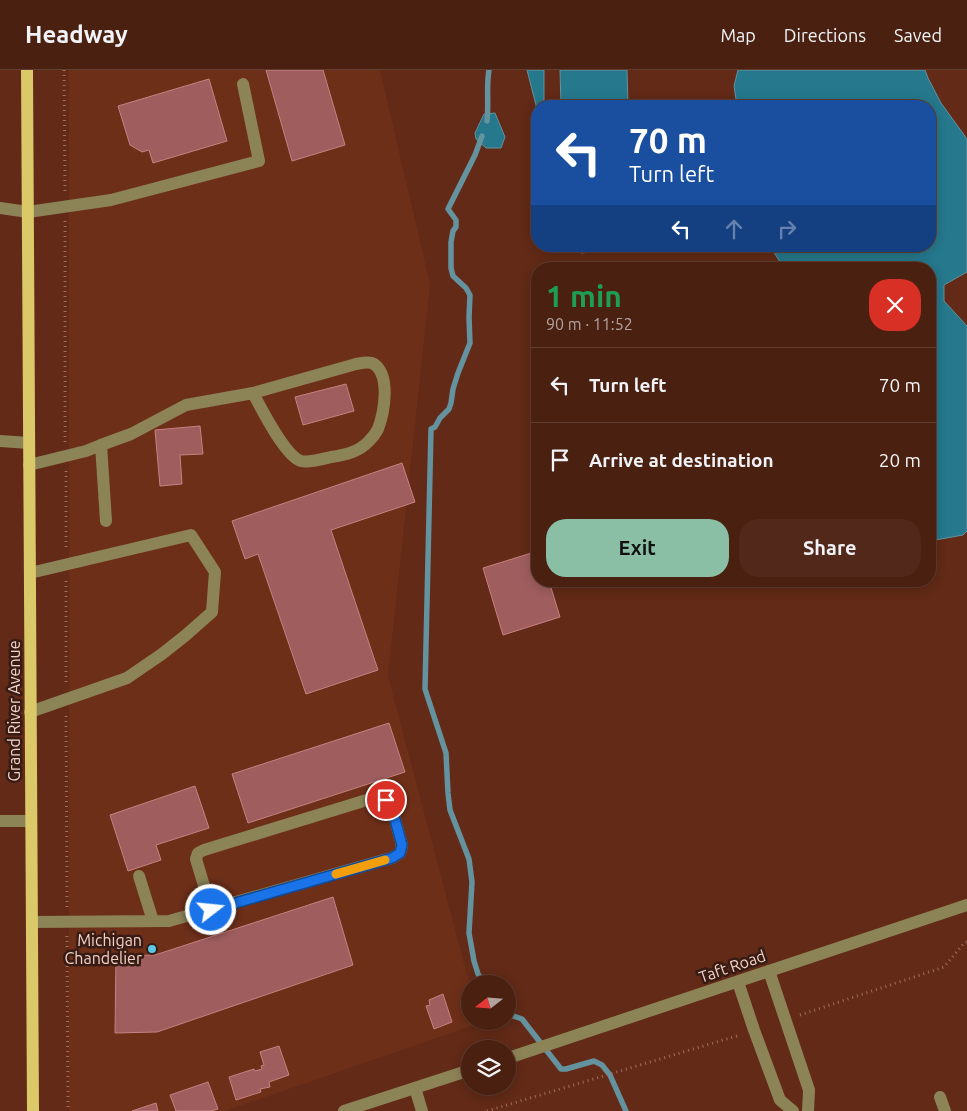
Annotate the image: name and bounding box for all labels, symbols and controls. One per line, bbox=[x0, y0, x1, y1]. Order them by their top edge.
text: Headway bbox=[25, 21, 128, 48]
text: Map bbox=[720, 25, 756, 45]
text: Directions bbox=[784, 25, 866, 45]
text: Saved bbox=[894, 25, 942, 45]
icon: left bbox=[546, 120, 611, 185]
text: 70 m bbox=[629, 120, 707, 160]
text: Turn left bbox=[629, 161, 714, 186]
icon: left bbox=[667, 215, 695, 243]
icon: ahead bbox=[720, 215, 748, 243]
icon: right bbox=[773, 215, 801, 243]
text: 1 min bbox=[546, 279, 622, 313]
button: close bbox=[869, 279, 921, 331]
text: 90 m · 11:52 bbox=[546, 315, 633, 333]
icon: left bbox=[546, 371, 574, 399]
text: Turn left bbox=[589, 374, 667, 396]
text: 70 m bbox=[879, 374, 921, 396]
icon: arrive bbox=[546, 446, 574, 474]
text: Arrive at destination bbox=[589, 449, 774, 471]
text: 20 m bbox=[879, 449, 921, 471]
button: Exit bbox=[546, 519, 729, 577]
button: Share bbox=[739, 519, 921, 577]
street label: Grand River Avenue bbox=[5, 640, 23, 782]
pin bbox=[365, 779, 407, 821]
icon: arrive bbox=[372, 786, 400, 814]
position arrow bbox=[184, 883, 236, 935]
place label: Michigan Chandelier bbox=[65, 931, 142, 967]
marker: Michigan Chandelier bbox=[146, 943, 158, 955]
street label: Taft Road bbox=[696, 946, 768, 986]
north arrow bbox=[461, 975, 516, 1030]
map controls bbox=[461, 975, 516, 1095]
button: layers bbox=[461, 1040, 516, 1095]

